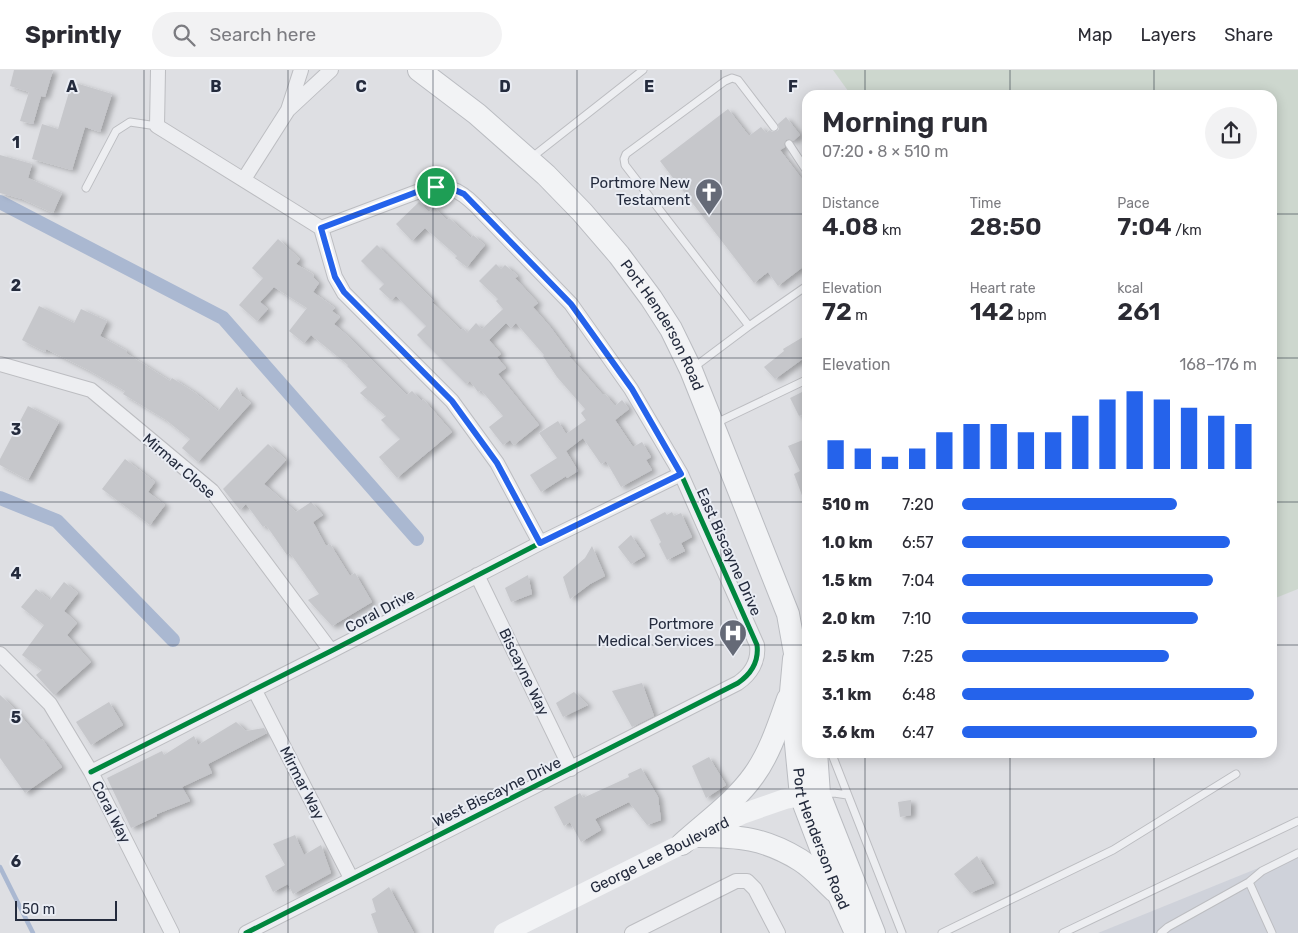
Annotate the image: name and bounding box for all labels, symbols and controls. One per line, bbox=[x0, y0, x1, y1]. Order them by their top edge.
search box bbox=[152, 12, 502, 57]
text: Sprintly bbox=[25, 21, 122, 49]
icon: search bbox=[170, 21, 198, 49]
text: Search here bbox=[210, 23, 316, 46]
text: Map bbox=[1078, 24, 1113, 46]
text: Layers bbox=[1141, 24, 1196, 46]
text: Share bbox=[1224, 24, 1273, 46]
text: A bbox=[66, 77, 78, 96]
text: B bbox=[210, 77, 222, 96]
text: C bbox=[355, 77, 367, 96]
text: D bbox=[499, 77, 511, 96]
text: E bbox=[644, 77, 654, 96]
text: F bbox=[788, 77, 798, 96]
text: Morning run bbox=[822, 106, 988, 139]
button: share bbox=[1205, 107, 1257, 159]
text: 1 bbox=[12, 133, 20, 152]
text: 07:20 · 8 × 510 m bbox=[822, 142, 949, 161]
pin bbox=[415, 166, 457, 208]
icon: arrive bbox=[422, 173, 450, 201]
place label: Portmore New Testament bbox=[590, 174, 690, 209]
church icon: Portmore New Testament bbox=[694, 177, 724, 216]
text: Distance bbox=[822, 195, 879, 212]
text: Time bbox=[970, 195, 1001, 212]
text: Pace bbox=[1117, 195, 1149, 212]
text: 4.08 bbox=[822, 212, 878, 241]
text: 28:50 bbox=[970, 212, 1042, 241]
text: 7:04 bbox=[1117, 212, 1172, 241]
text: km bbox=[878, 222, 902, 239]
text: /km bbox=[1172, 222, 1202, 239]
street label: Port Henderson Road bbox=[617, 256, 707, 393]
text: 2 bbox=[11, 276, 21, 295]
text: Elevation bbox=[822, 280, 882, 297]
text: Heart rate bbox=[970, 280, 1036, 297]
text: kcal bbox=[1117, 280, 1143, 297]
text: 72 bbox=[822, 297, 852, 326]
text: 142 bbox=[970, 297, 1014, 326]
text: 261 bbox=[1117, 297, 1161, 326]
text: m bbox=[852, 307, 868, 324]
text: bpm bbox=[1014, 307, 1047, 324]
text: Elevation bbox=[822, 355, 891, 374]
text: 168–176 m bbox=[1179, 355, 1257, 374]
text: 3 bbox=[11, 420, 21, 439]
street label: Mirmar Close bbox=[139, 430, 219, 502]
street label: East Biscayne Drive bbox=[693, 485, 765, 619]
text: 510 m bbox=[822, 495, 869, 514]
text: 7:20 bbox=[902, 495, 934, 514]
text: 1.0 km bbox=[822, 533, 873, 552]
text: 6:57 bbox=[902, 533, 933, 552]
text: 4 bbox=[11, 564, 22, 583]
text: 1.5 km bbox=[822, 571, 872, 590]
text: 7:04 bbox=[902, 571, 934, 590]
street label: Coral Drive bbox=[342, 585, 418, 637]
text: 2.0 km bbox=[822, 609, 875, 628]
text: 7:10 bbox=[902, 609, 931, 628]
place label: Portmore Medical Services bbox=[598, 615, 714, 650]
hospital icon: Portmore Medical Services bbox=[718, 618, 748, 657]
street label: Biscayne Way bbox=[495, 625, 553, 719]
text: 2.5 km bbox=[822, 647, 875, 666]
text: 7:25 bbox=[902, 647, 933, 666]
text: 3.1 km bbox=[822, 685, 871, 704]
text: 6:48 bbox=[902, 685, 936, 704]
text: 5 bbox=[11, 708, 21, 727]
text: 3.6 km bbox=[822, 723, 875, 742]
text: 6:47 bbox=[902, 723, 934, 742]
street label: Mirmar Way bbox=[276, 743, 328, 823]
street label: West Biscayne Drive bbox=[430, 753, 564, 831]
street label: Port Henderson Road bbox=[789, 767, 853, 912]
street label: Coral Way bbox=[88, 778, 134, 846]
street label: George Lee Boulevard bbox=[587, 813, 732, 897]
text: 6 bbox=[11, 852, 21, 871]
scale bar bbox=[15, 898, 118, 921]
text: 50 m bbox=[22, 901, 55, 918]

